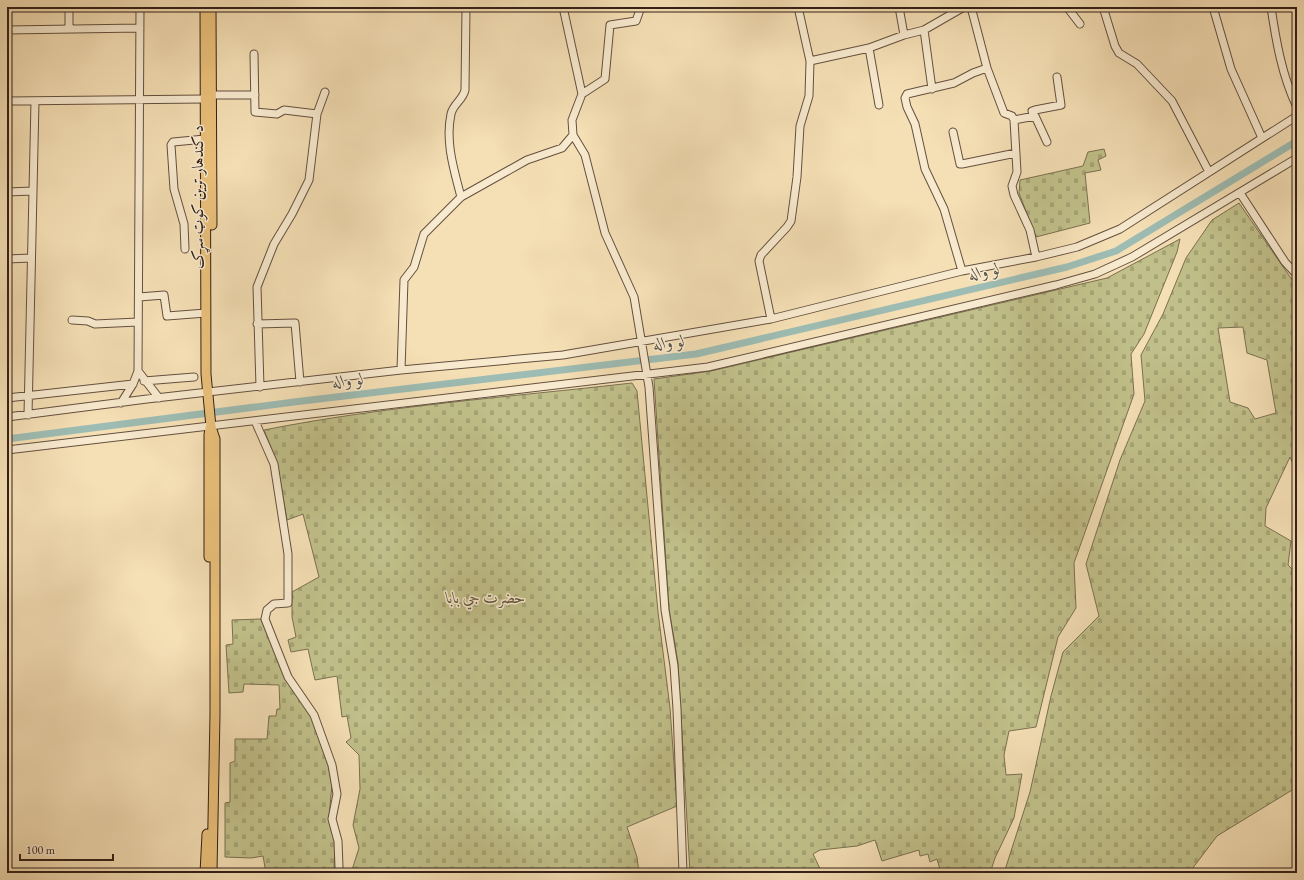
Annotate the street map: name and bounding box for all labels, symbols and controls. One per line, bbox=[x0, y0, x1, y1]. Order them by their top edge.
street label: د کندهار ترين کوټ سړک bbox=[187, 125, 210, 269]
water label: لو واله bbox=[966, 257, 1002, 285]
water label: لو واله bbox=[652, 329, 686, 355]
water label: لو واله bbox=[331, 367, 365, 393]
park label: حضرت جي بابا bbox=[444, 587, 526, 610]
scale bar bbox=[20, 836, 113, 862]
text: 100 m bbox=[26, 842, 56, 858]

